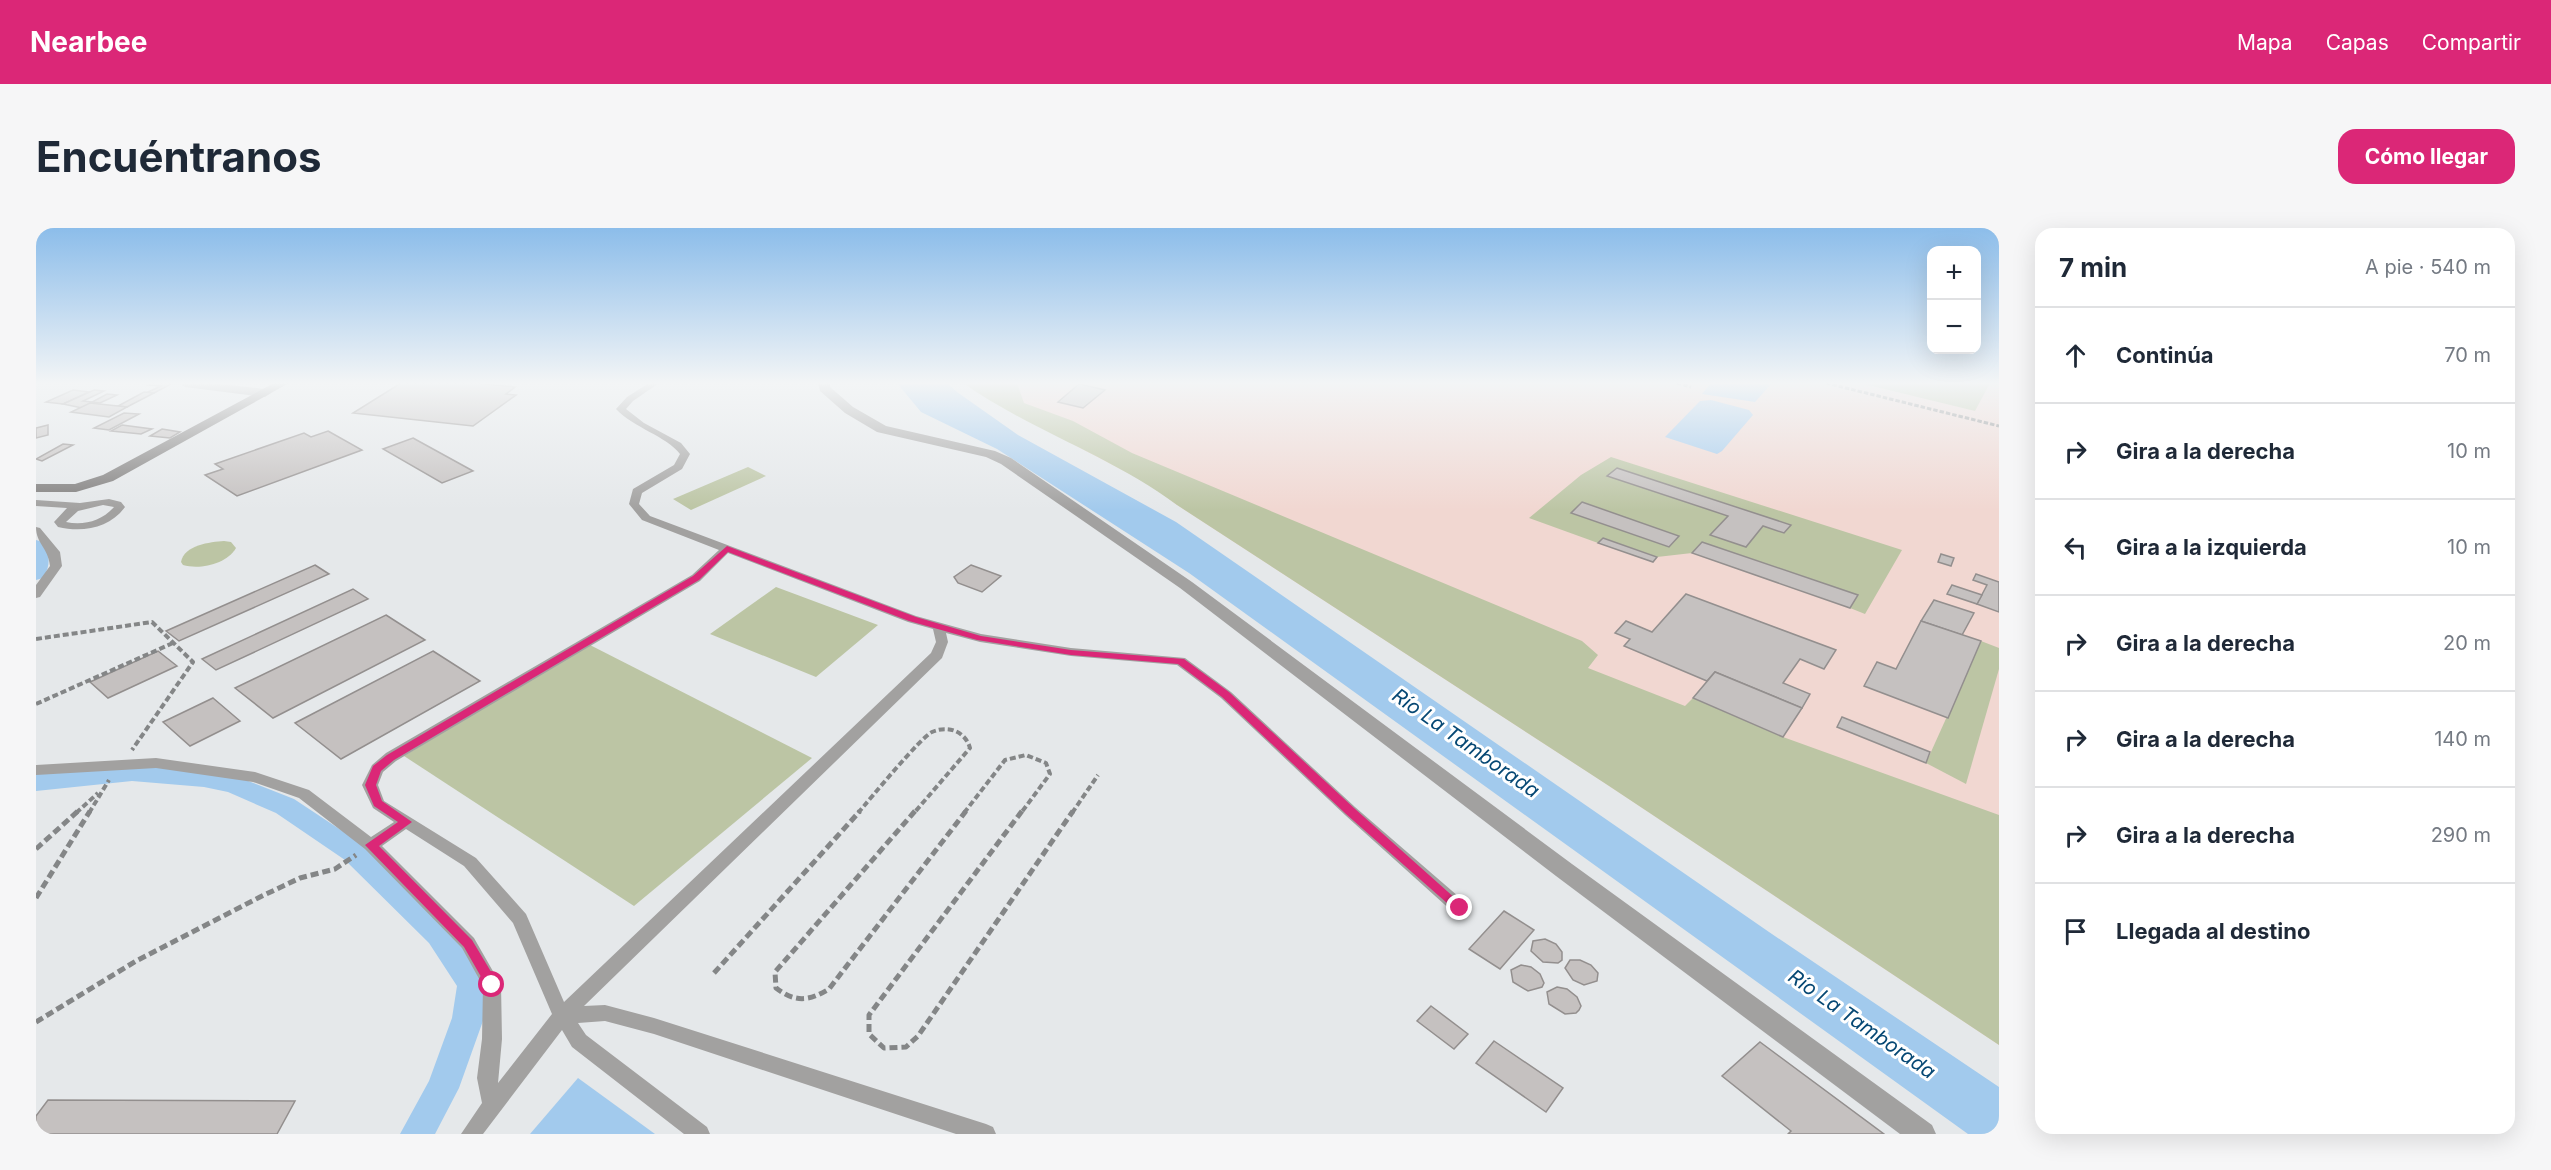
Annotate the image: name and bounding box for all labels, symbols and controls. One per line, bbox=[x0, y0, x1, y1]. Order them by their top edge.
text: Nearbee bbox=[30, 25, 147, 59]
text: Mapa bbox=[2237, 30, 2293, 55]
text: Capas bbox=[2326, 30, 2389, 55]
text: Compartir bbox=[2422, 30, 2521, 55]
button: Cómo llegar bbox=[2338, 129, 2515, 184]
text: Encuéntranos bbox=[36, 131, 321, 182]
map controls bbox=[1927, 246, 1981, 354]
button: + bbox=[1927, 246, 1981, 300]
text: 7 min bbox=[2059, 252, 2127, 283]
text: A pie · 540 m bbox=[2365, 255, 2491, 279]
button: − bbox=[1927, 300, 1981, 354]
icon: ahead bbox=[2059, 339, 2092, 372]
text: Continúa bbox=[2116, 342, 2214, 368]
text: 70 m bbox=[2444, 343, 2491, 367]
icon: right bbox=[2059, 435, 2092, 468]
text: Gira a la derecha bbox=[2116, 438, 2295, 464]
text: 10 m bbox=[2447, 439, 2491, 463]
icon: left bbox=[2059, 531, 2092, 564]
text: Gira a la izquierda bbox=[2116, 534, 2307, 560]
text: 10 m bbox=[2447, 535, 2491, 559]
icon: right bbox=[2059, 627, 2092, 660]
text: Gira a la derecha bbox=[2116, 630, 2295, 656]
text: 20 m bbox=[2443, 631, 2491, 655]
water label: Río La Tamborada bbox=[1388, 683, 1544, 803]
icon: right bbox=[2059, 723, 2092, 756]
text: Gira a la derecha bbox=[2116, 726, 2295, 752]
text: 140 m bbox=[2434, 727, 2491, 751]
icon: right bbox=[2059, 819, 2092, 852]
text: Gira a la derecha bbox=[2116, 822, 2295, 848]
text: 290 m bbox=[2431, 823, 2491, 847]
route end bbox=[1446, 894, 1472, 920]
icon: arrive bbox=[2059, 915, 2092, 948]
text: Llegada al destino bbox=[2116, 918, 2310, 944]
water label: Río La Tamborada bbox=[1784, 964, 1940, 1084]
route start bbox=[478, 971, 504, 997]

